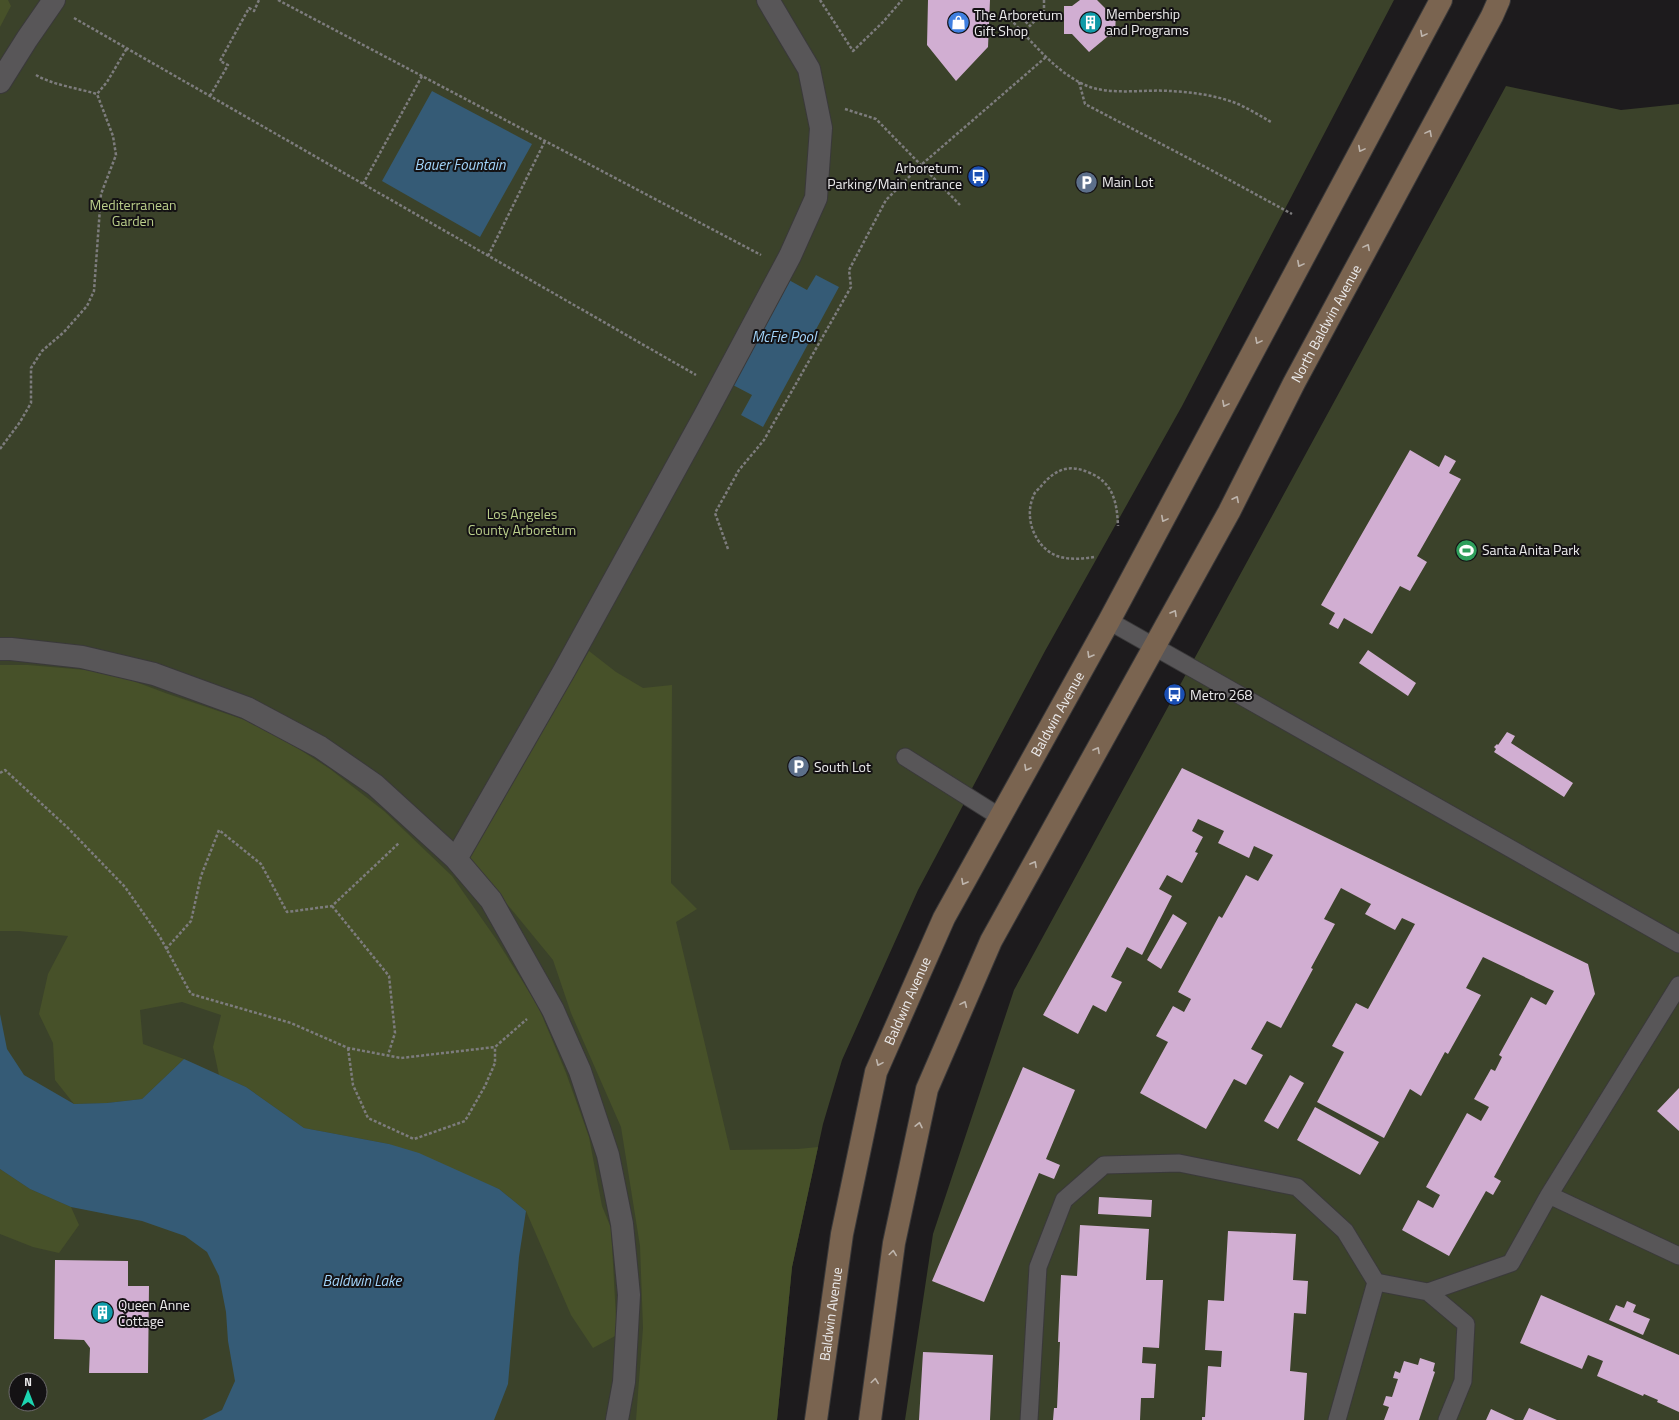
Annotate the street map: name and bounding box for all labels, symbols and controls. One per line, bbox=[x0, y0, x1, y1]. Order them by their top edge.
place label: Membership and Programs bbox=[1106, 3, 1189, 40]
place label: The Arboretum Gift Shop bbox=[974, 4, 1063, 41]
building icon: Membership and Programs bbox=[1077, 9, 1103, 35]
shop icon: The Arboretum Gift Shop bbox=[945, 10, 971, 36]
one-way arrow bbox=[1420, 30, 1427, 38]
one-way arrow bbox=[1425, 130, 1432, 137]
one-way arrow bbox=[1359, 145, 1366, 152]
water label: Bauer Fountain bbox=[415, 153, 506, 176]
place label: Arboretum: Parking/Main entrance bbox=[827, 157, 962, 194]
bus stop icon: Arboretum: Parking/Main entrance bbox=[965, 163, 991, 189]
parking icon: Main Lot bbox=[1073, 169, 1099, 195]
place label: Main Lot bbox=[1102, 171, 1153, 192]
park label: Mediterranean Garden bbox=[89, 194, 177, 231]
one-way arrow bbox=[1363, 244, 1370, 252]
street label: North Baldwin Avenue bbox=[1285, 260, 1366, 386]
one-way arrow bbox=[1297, 260, 1305, 267]
water label: McFie Pool bbox=[752, 325, 818, 348]
one-way arrow bbox=[1256, 337, 1263, 344]
one-way arrow bbox=[1222, 400, 1230, 407]
one-way arrow bbox=[1231, 496, 1239, 503]
park label: Los Angeles County Arboretum bbox=[468, 503, 576, 540]
one-way arrow bbox=[1161, 515, 1169, 522]
sports icon: Santa Anita Park bbox=[1453, 537, 1479, 563]
place label: Santa Anita Park bbox=[1482, 539, 1580, 560]
one-way arrow bbox=[1169, 610, 1177, 617]
one-way arrow bbox=[1087, 651, 1094, 658]
street label: Baldwin Avenue bbox=[1025, 667, 1089, 760]
bus stop icon: Metro 268 bbox=[1161, 682, 1187, 708]
place label: Metro 268 bbox=[1190, 684, 1252, 705]
one-way arrow bbox=[1093, 747, 1100, 754]
parking icon: South Lot bbox=[785, 754, 811, 780]
place label: South Lot bbox=[814, 756, 871, 777]
one-way arrow bbox=[1024, 764, 1031, 772]
one-way arrow bbox=[1030, 861, 1037, 868]
one-way arrow bbox=[961, 878, 968, 885]
street label: Baldwin Avenue bbox=[878, 953, 936, 1048]
one-way arrow bbox=[959, 1000, 967, 1008]
one-way arrow bbox=[876, 1060, 884, 1067]
one-way arrow bbox=[914, 1122, 923, 1128]
one-way arrow bbox=[888, 1250, 897, 1256]
street label: Baldwin Avenue bbox=[813, 1266, 847, 1362]
water label: Baldwin Lake bbox=[323, 1269, 403, 1292]
place label: Queen Anne Cottage bbox=[118, 1294, 190, 1331]
building icon: Queen Anne Cottage bbox=[89, 1300, 115, 1326]
north arrow bbox=[8, 1372, 48, 1412]
text: N bbox=[24, 1374, 32, 1390]
one-way arrow bbox=[870, 1378, 879, 1384]

